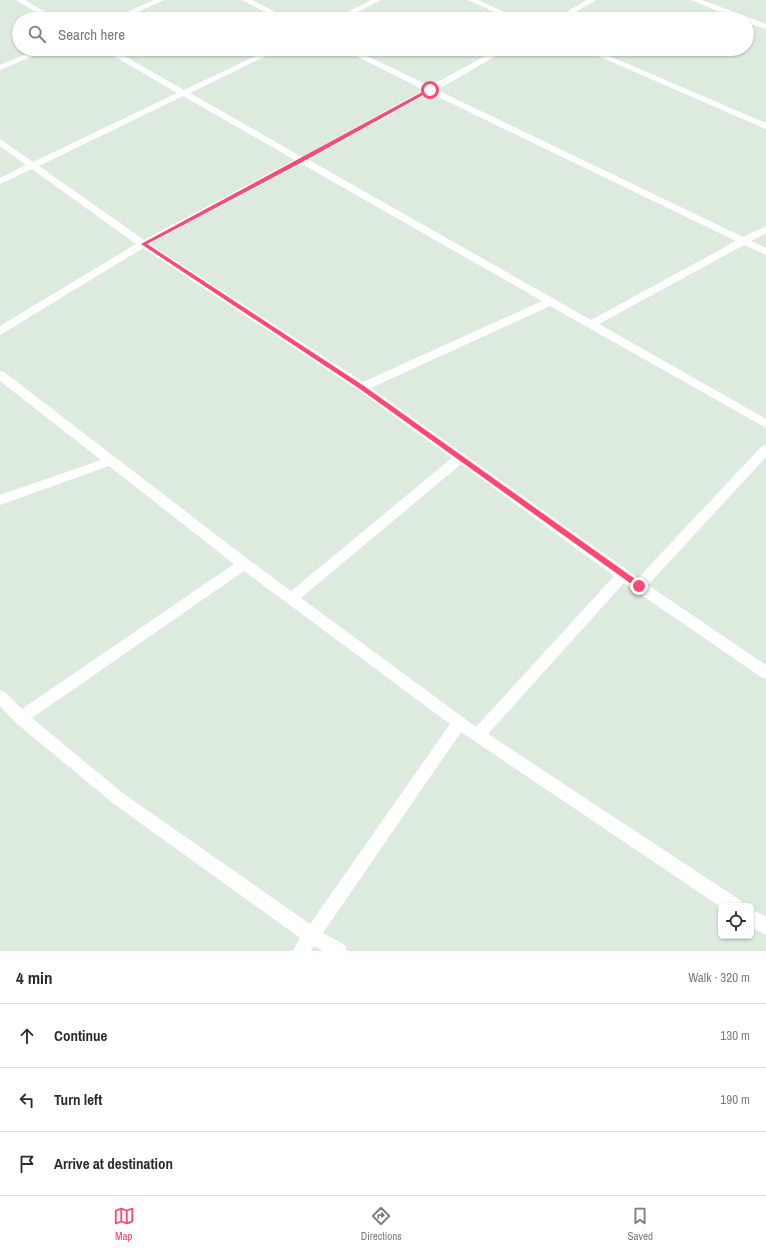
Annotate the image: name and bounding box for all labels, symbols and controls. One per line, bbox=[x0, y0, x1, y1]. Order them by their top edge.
search box bbox=[12, 12, 754, 56]
icon: search bbox=[26, 23, 48, 45]
text: Search here bbox=[58, 24, 125, 45]
route start bbox=[421, 81, 439, 99]
route end bbox=[630, 577, 648, 595]
map controls bbox=[718, 903, 754, 939]
button: locate bbox=[718, 903, 754, 939]
text: 4 min bbox=[16, 966, 52, 989]
text: Walk · 320 m bbox=[688, 969, 750, 986]
icon: ahead bbox=[16, 1025, 38, 1047]
text: Continue bbox=[54, 1025, 107, 1046]
text: 130 m bbox=[720, 1027, 750, 1044]
icon: left bbox=[16, 1089, 38, 1111]
text: Turn left bbox=[54, 1089, 102, 1110]
text: 190 m bbox=[720, 1091, 750, 1108]
icon: arrive bbox=[16, 1153, 38, 1175]
text: Arrive at destination bbox=[54, 1153, 173, 1174]
tab: Map bbox=[113, 1205, 135, 1243]
tab: Directions bbox=[361, 1205, 402, 1243]
tab: Saved bbox=[628, 1205, 653, 1243]

